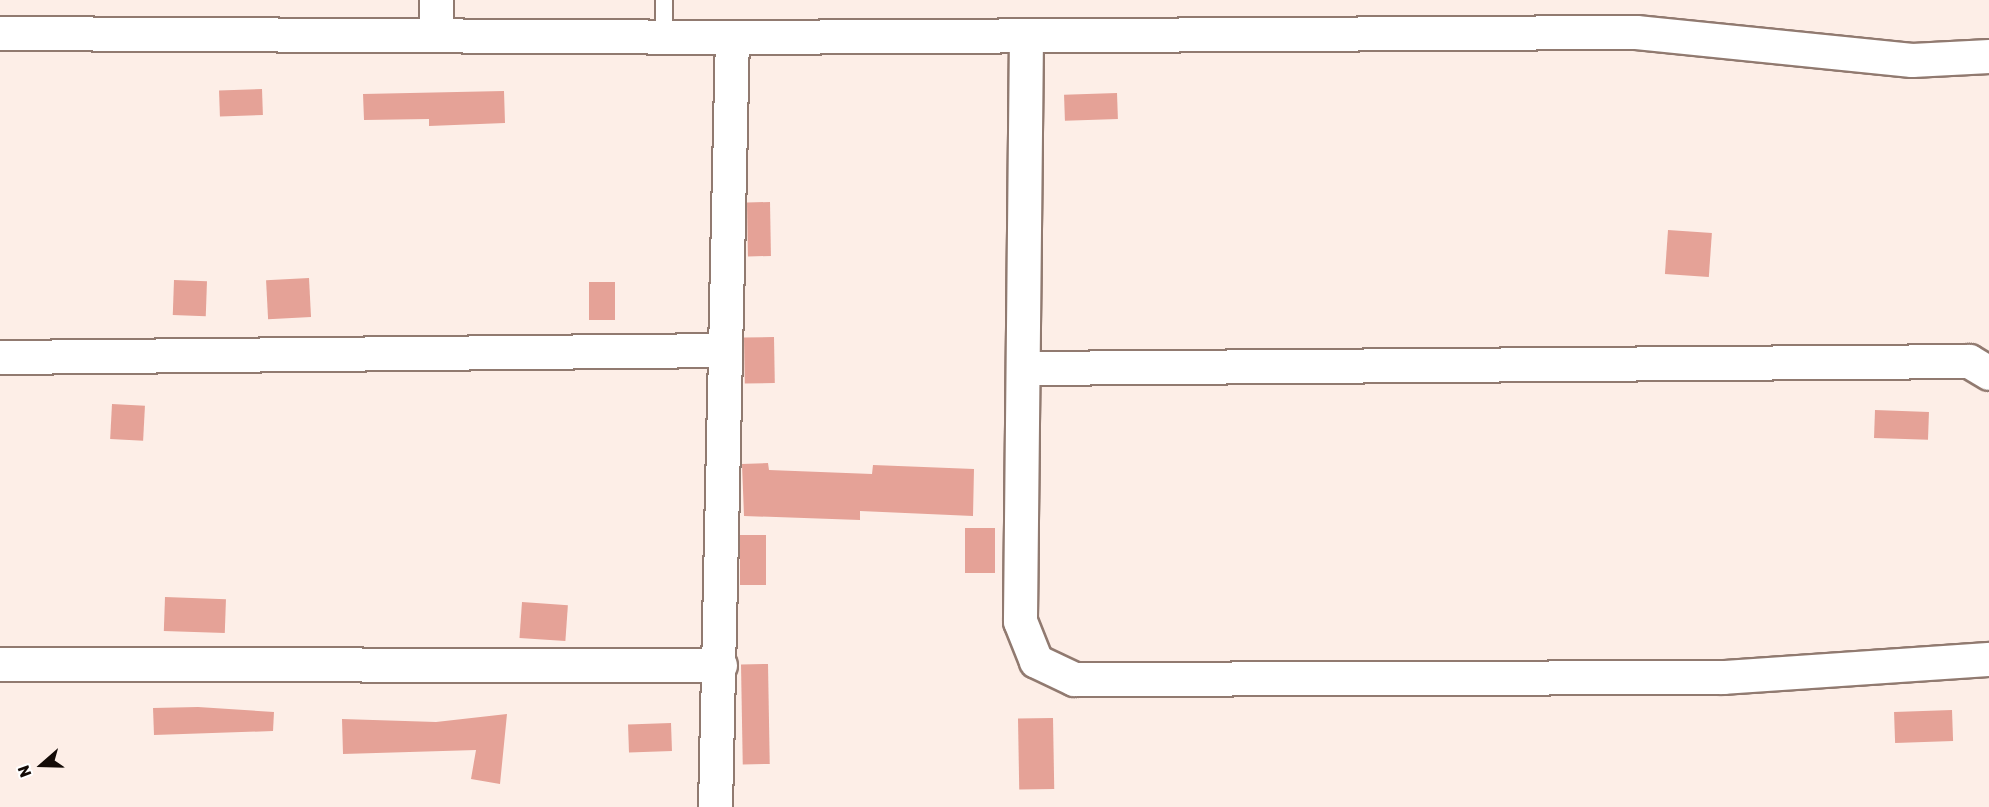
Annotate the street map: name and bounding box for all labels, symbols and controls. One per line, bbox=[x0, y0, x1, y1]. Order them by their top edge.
north arrow bbox=[12, 735, 72, 795]
text: N bbox=[14, 763, 36, 780]

